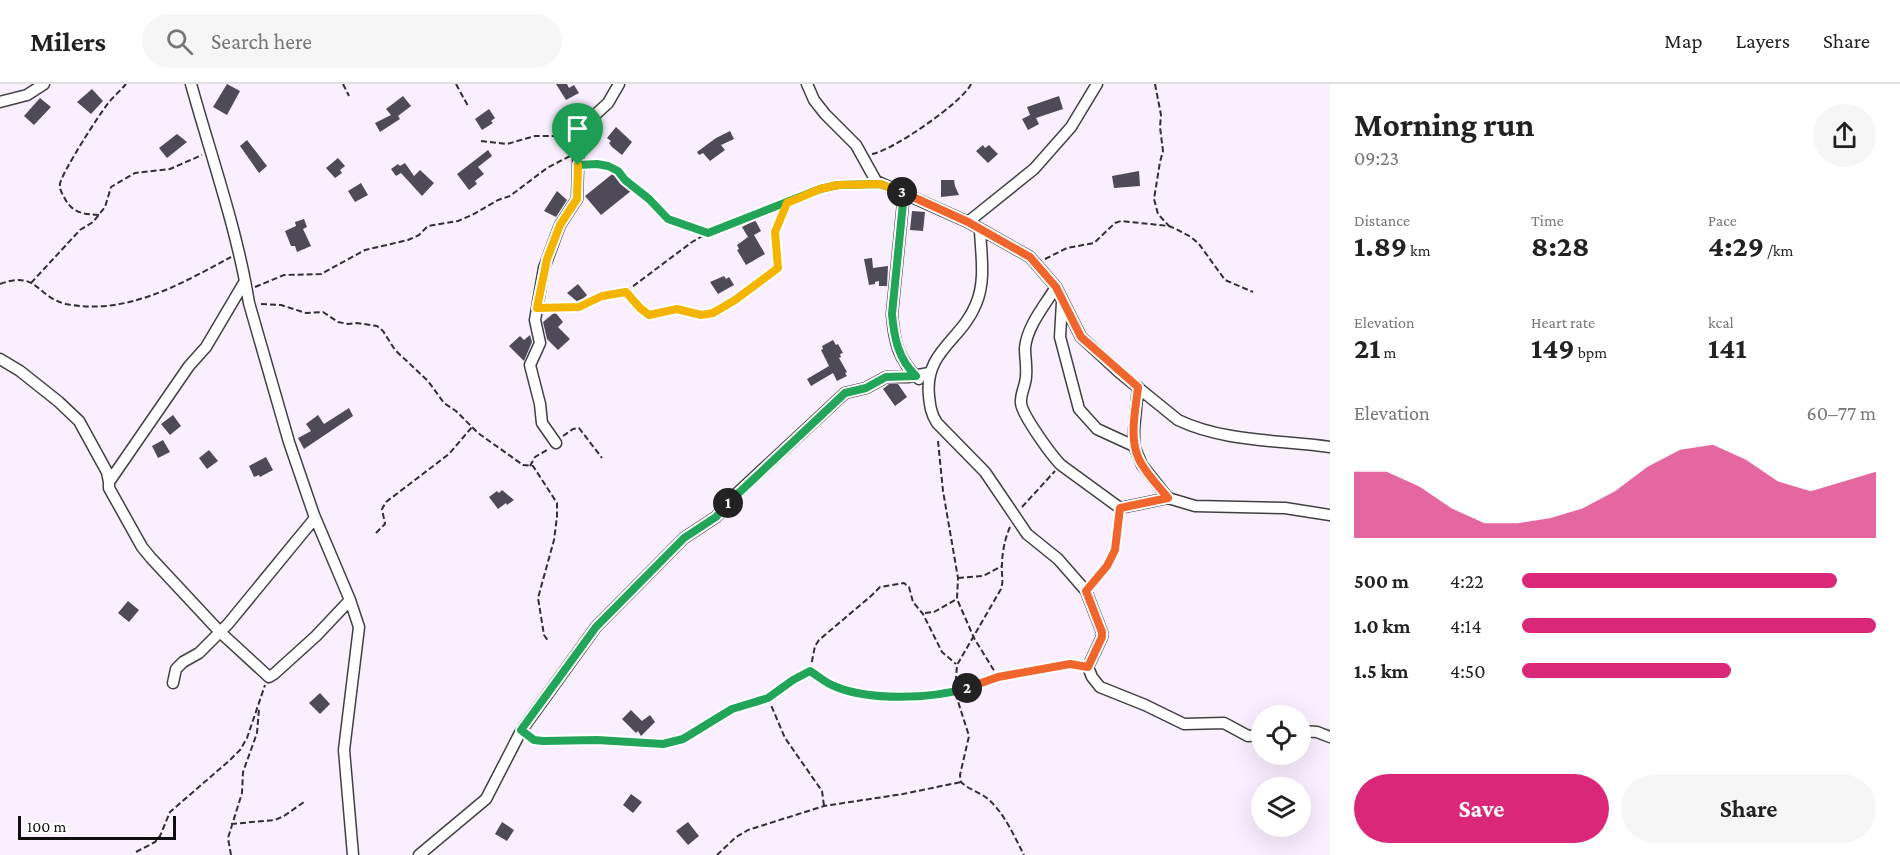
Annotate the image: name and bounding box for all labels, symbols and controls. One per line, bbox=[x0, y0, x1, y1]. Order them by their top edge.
search box bbox=[142, 14, 562, 68]
icon: search bbox=[163, 25, 196, 58]
text: Milers bbox=[30, 26, 106, 57]
text: Search here bbox=[211, 29, 312, 54]
text: Map bbox=[1664, 29, 1703, 53]
text: Layers bbox=[1736, 29, 1790, 53]
text: Share bbox=[1823, 29, 1870, 53]
pin bbox=[552, 103, 603, 165]
button: share bbox=[1813, 104, 1876, 167]
text: Morning run bbox=[1354, 106, 1535, 143]
icon: arrive bbox=[561, 112, 594, 145]
text: 09:23 bbox=[1354, 147, 1399, 169]
pin: 3 bbox=[887, 177, 917, 207]
text: 3 bbox=[898, 183, 906, 200]
text: Distance bbox=[1354, 212, 1410, 229]
text: Time bbox=[1531, 212, 1564, 229]
text: Pace bbox=[1708, 212, 1737, 229]
text: 1.89 bbox=[1354, 229, 1407, 262]
text: 8:28 bbox=[1531, 229, 1590, 262]
text: 4:29 bbox=[1708, 229, 1764, 262]
text: km bbox=[1407, 242, 1431, 259]
text: /km bbox=[1764, 242, 1793, 259]
text: Elevation bbox=[1354, 314, 1415, 331]
text: Heart rate bbox=[1531, 314, 1595, 331]
text: kcal bbox=[1708, 314, 1734, 331]
text: 21 bbox=[1354, 331, 1381, 364]
text: 149 bbox=[1531, 331, 1575, 364]
text: 141 bbox=[1708, 331, 1747, 364]
text: m bbox=[1381, 344, 1396, 361]
text: bpm bbox=[1575, 344, 1607, 361]
text: Elevation bbox=[1354, 402, 1430, 424]
text: 60–77 m bbox=[1807, 402, 1876, 424]
pin: 1 bbox=[713, 488, 743, 518]
text: 1 bbox=[725, 494, 731, 511]
text: 500 m bbox=[1354, 570, 1409, 592]
text: 4:22 bbox=[1450, 570, 1484, 592]
text: 1.0 km bbox=[1354, 615, 1410, 637]
text: 4:14 bbox=[1450, 615, 1482, 637]
text: 1.5 km bbox=[1354, 660, 1409, 682]
text: 4:50 bbox=[1450, 660, 1486, 682]
pin: 2 bbox=[952, 673, 982, 703]
text: 2 bbox=[963, 679, 971, 696]
map controls bbox=[1251, 705, 1311, 837]
button: locate bbox=[1251, 705, 1311, 765]
button: Save bbox=[1354, 774, 1609, 843]
button: Share bbox=[1621, 774, 1876, 843]
button: layers bbox=[1251, 777, 1311, 837]
scale bar bbox=[18, 813, 176, 840]
text: 100 m bbox=[27, 818, 66, 835]

